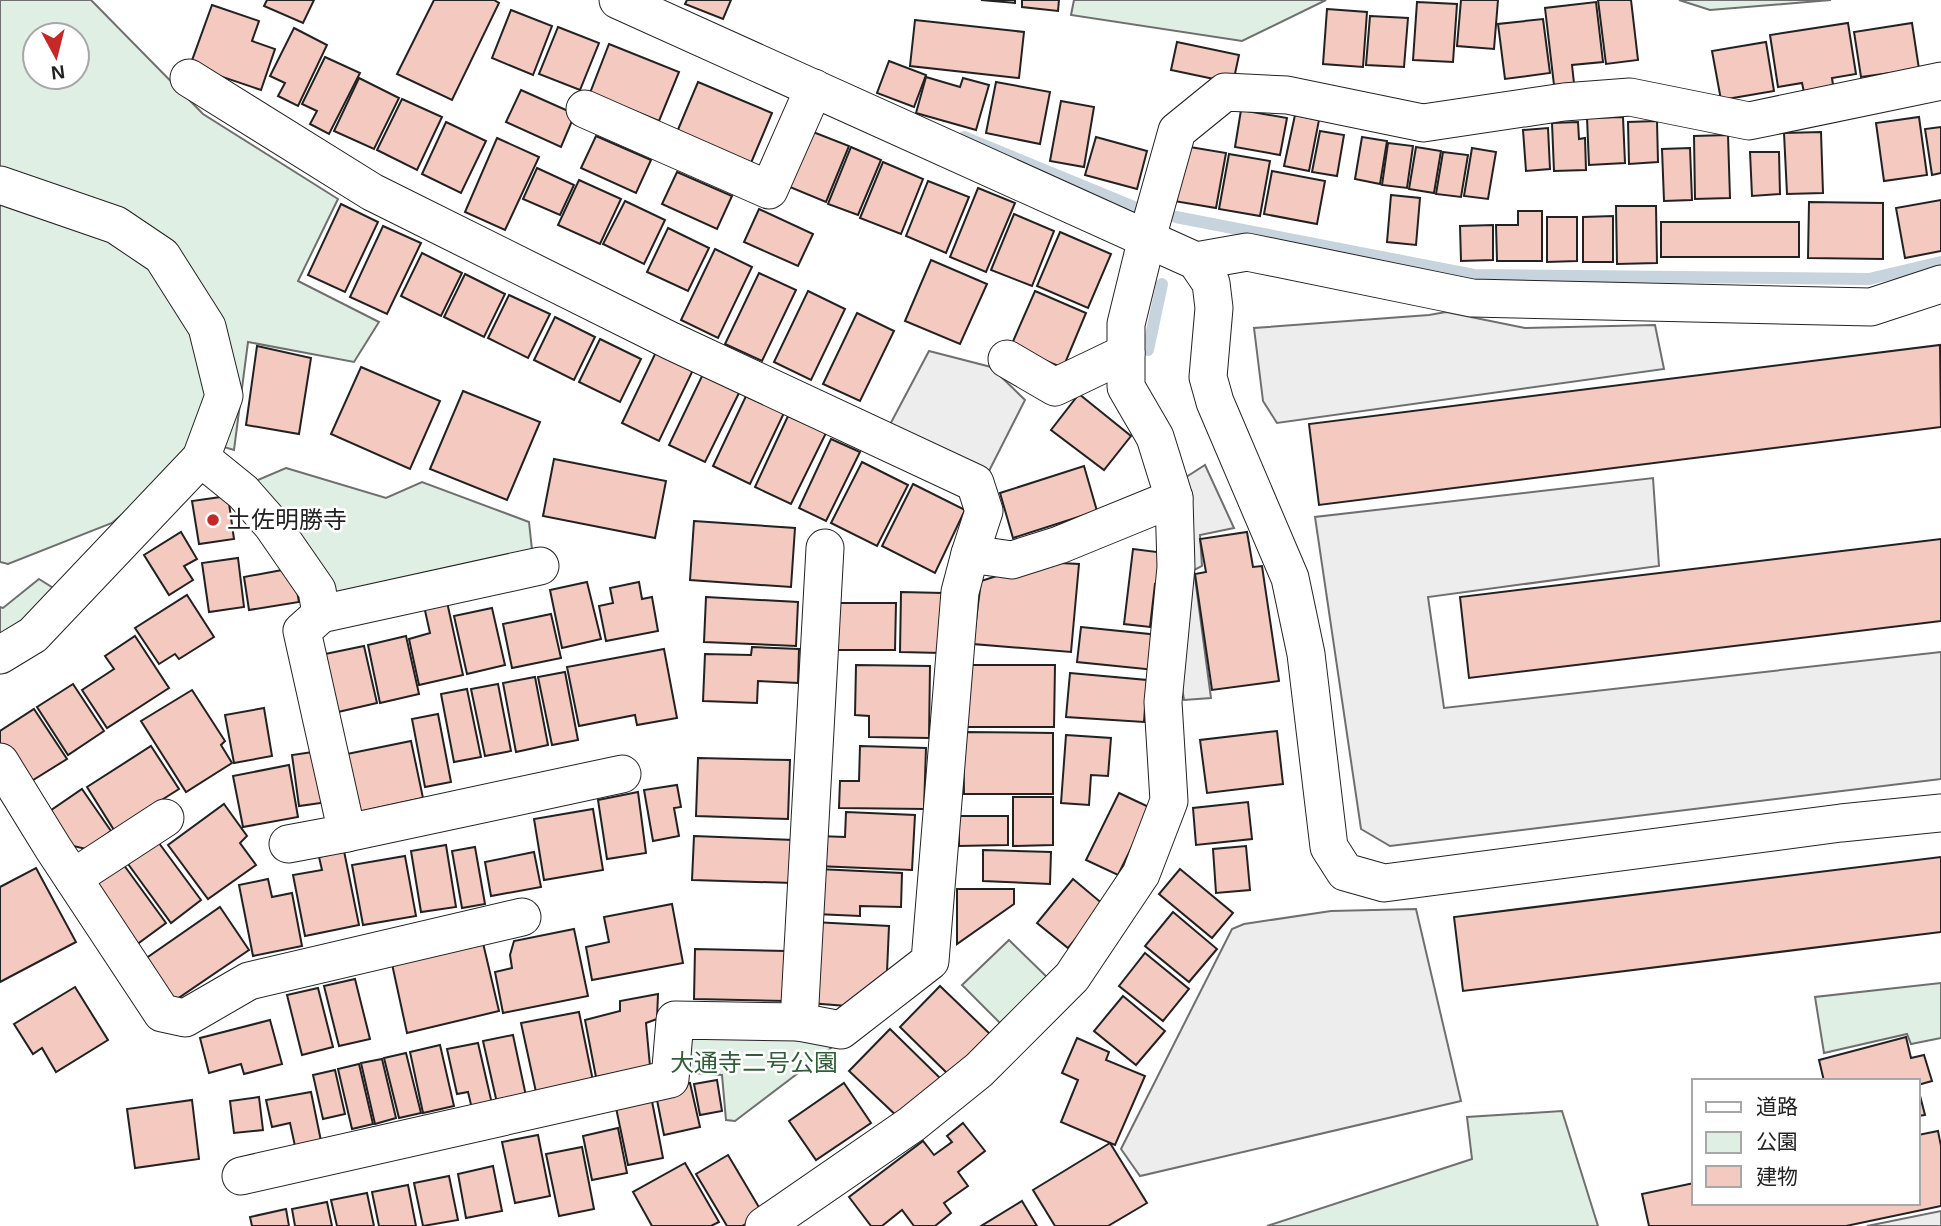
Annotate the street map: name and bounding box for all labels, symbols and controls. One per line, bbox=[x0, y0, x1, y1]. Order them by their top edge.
north arrow bbox=[21, 21, 91, 91]
text: N bbox=[50, 61, 66, 84]
place label: 土佐明勝寺 bbox=[227, 506, 347, 533]
marker: 土佐明勝寺 bbox=[205, 512, 221, 528]
park label: 大通寺二号公園 bbox=[670, 1049, 838, 1076]
legend bbox=[1692, 1079, 1920, 1205]
text: 道路 bbox=[1756, 1095, 1798, 1118]
text: 公園 bbox=[1756, 1130, 1798, 1153]
text: 建物 bbox=[1756, 1165, 1798, 1188]

